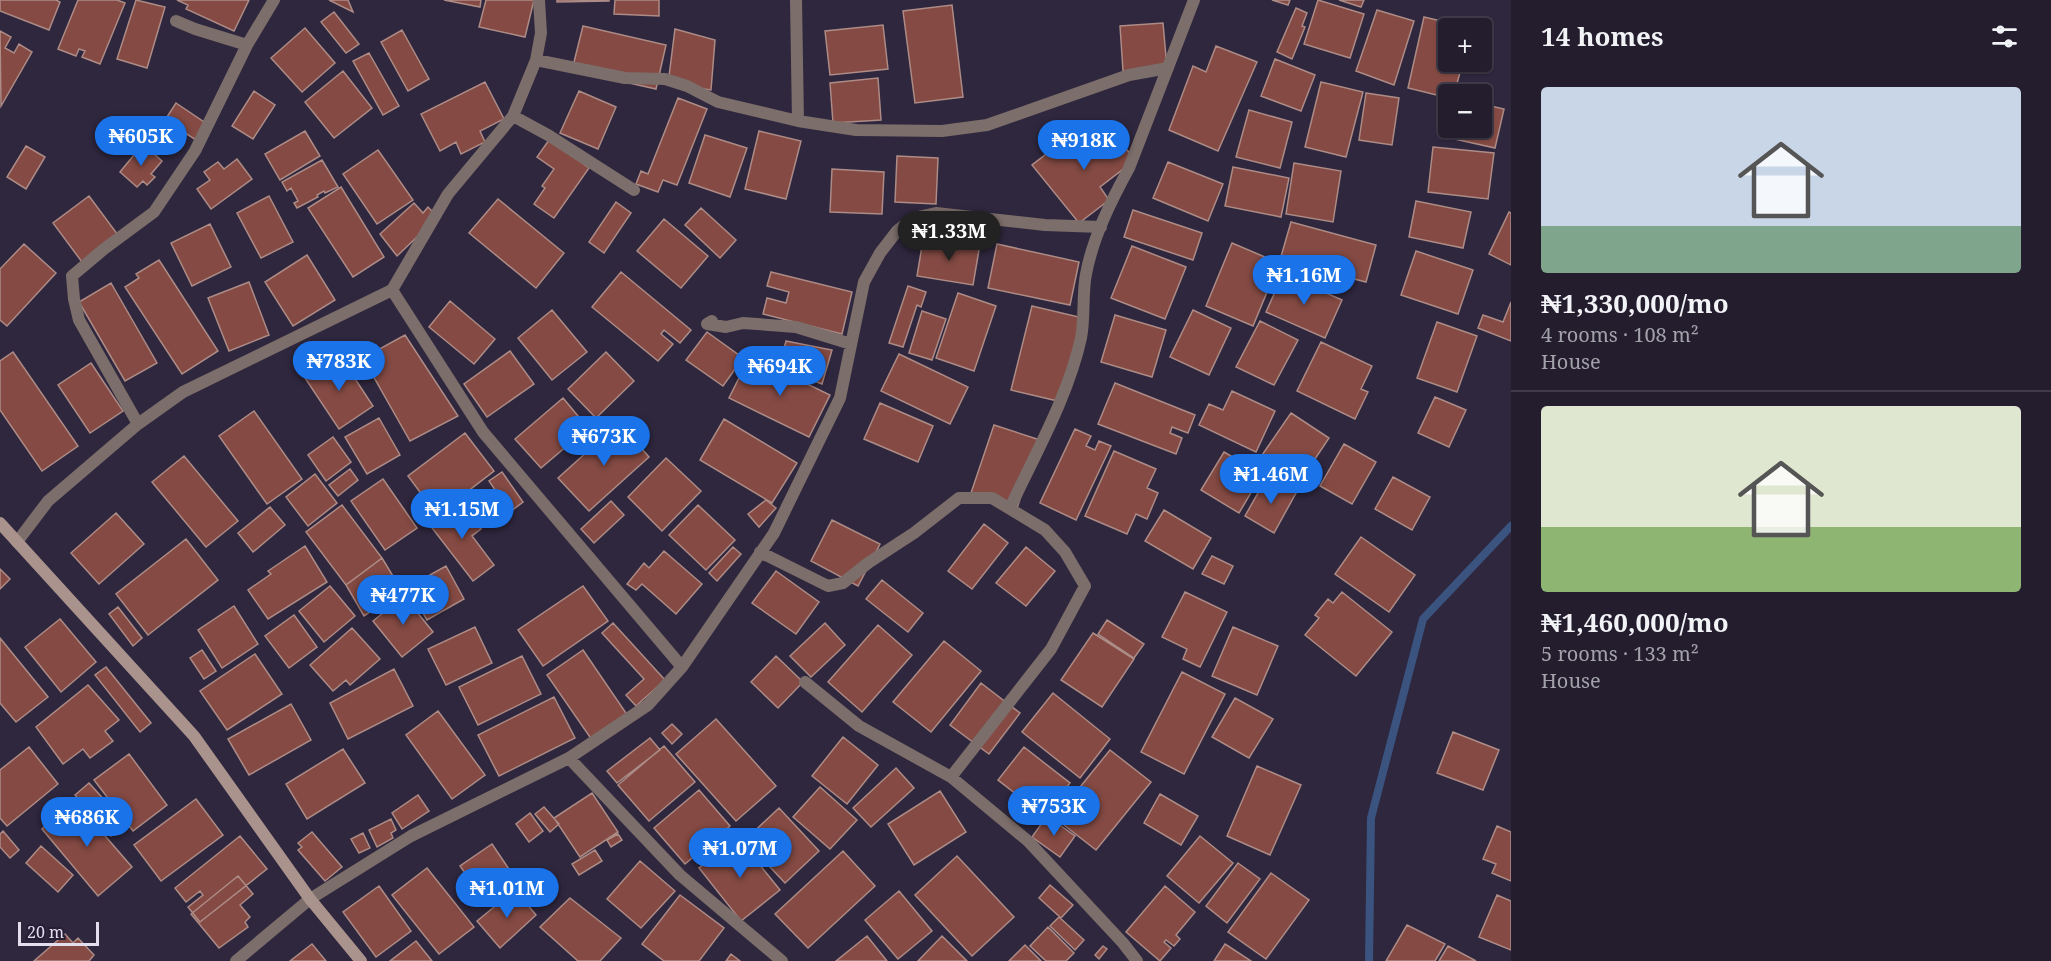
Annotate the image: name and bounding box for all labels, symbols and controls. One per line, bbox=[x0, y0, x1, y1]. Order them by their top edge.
map controls bbox=[1438, 18, 1492, 138]
button: + bbox=[1438, 18, 1492, 72]
text: 14 homes bbox=[1541, 18, 1663, 54]
icon: filters bbox=[1988, 20, 2021, 53]
button: − bbox=[1438, 84, 1492, 138]
pin: ₦605K bbox=[99, 116, 183, 167]
pin: ₦918K bbox=[1042, 120, 1126, 171]
text: ₦605K bbox=[109, 122, 173, 149]
text: ₦918K bbox=[1052, 126, 1116, 153]
icon: home bbox=[1727, 126, 1835, 234]
pin: ₦1.33M bbox=[900, 211, 998, 262]
text: ₦1.33M bbox=[912, 217, 986, 244]
pin: ₦1.16M bbox=[1255, 255, 1353, 306]
text: ₦1.16M bbox=[1267, 261, 1341, 288]
text: ₦1,330,000/mo bbox=[1541, 285, 1729, 321]
text: 4 rooms · 108 m² bbox=[1541, 321, 1699, 348]
pin: ₦783K bbox=[297, 341, 381, 392]
pin: ₦694K bbox=[738, 346, 822, 397]
text: ₦783K bbox=[307, 347, 371, 374]
text: House bbox=[1541, 348, 1601, 375]
text: ₦694K bbox=[748, 352, 812, 379]
pin: ₦673K bbox=[562, 416, 646, 467]
text: ₦673K bbox=[572, 422, 636, 449]
icon: home bbox=[1727, 445, 1835, 553]
pin: ₦1.46M bbox=[1222, 454, 1320, 505]
text: ₦1.46M bbox=[1234, 460, 1308, 487]
pin: ₦1.15M bbox=[413, 489, 511, 540]
text: ₦1.15M bbox=[425, 495, 499, 522]
pin: ₦477K bbox=[361, 575, 445, 626]
text: ₦477K bbox=[371, 581, 435, 608]
text: ₦1,460,000/mo bbox=[1541, 604, 1729, 640]
text: 5 rooms · 133 m² bbox=[1541, 640, 1699, 667]
text: House bbox=[1541, 667, 1601, 694]
pin: ₦753K bbox=[1012, 786, 1096, 837]
text: ₦753K bbox=[1022, 792, 1086, 819]
pin: ₦686K bbox=[45, 797, 129, 848]
text: ₦686K bbox=[55, 803, 119, 830]
pin: ₦1.07M bbox=[691, 828, 789, 879]
text: ₦1.07M bbox=[703, 834, 777, 861]
pin: ₦1.01M bbox=[458, 868, 556, 919]
text: ₦1.01M bbox=[470, 874, 544, 901]
scale bar bbox=[18, 919, 99, 946]
text: 20 m bbox=[27, 921, 64, 943]

